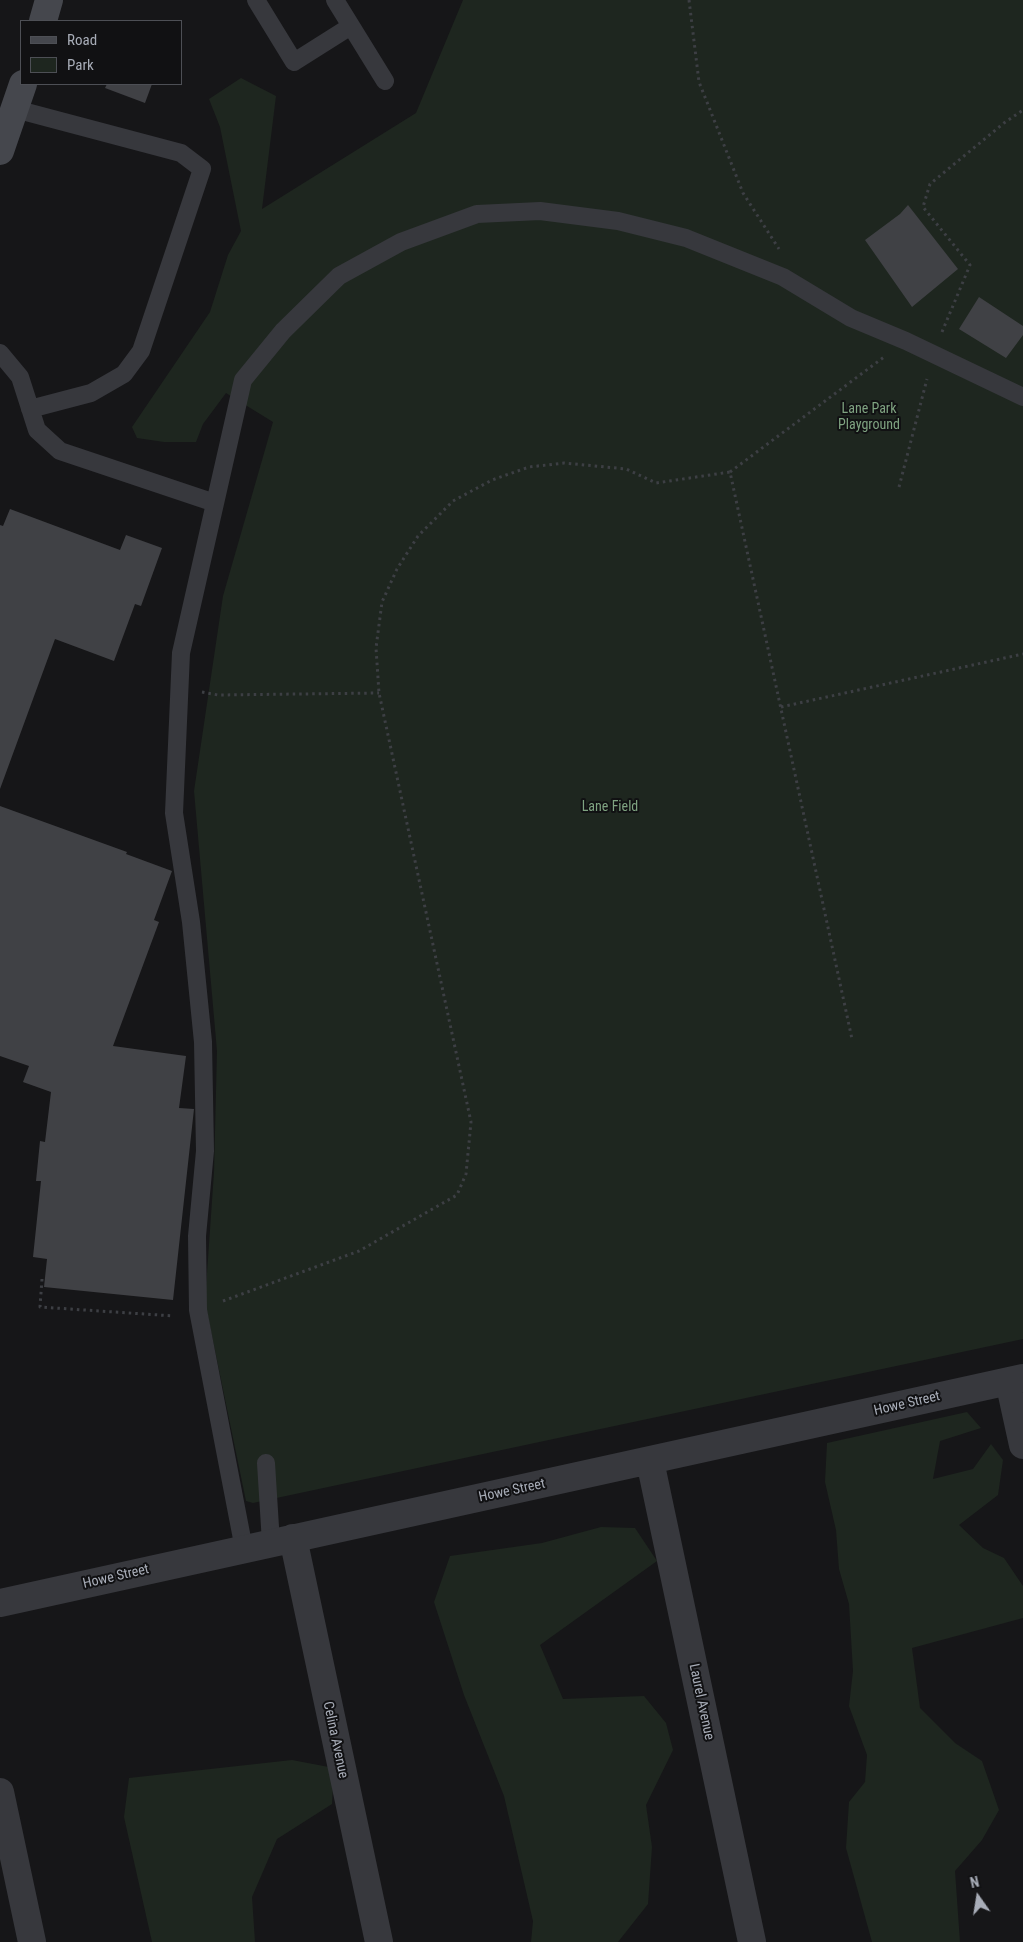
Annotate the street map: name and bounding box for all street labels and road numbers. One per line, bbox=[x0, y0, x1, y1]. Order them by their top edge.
street label: Howe Street bbox=[872, 1388, 942, 1420]
street label: Howe Street bbox=[477, 1476, 547, 1506]
street label: Howe Street bbox=[81, 1561, 151, 1593]
street label: Laurel Avenue bbox=[685, 1662, 717, 1742]
street label: Celina Avenue bbox=[319, 1700, 351, 1780]

